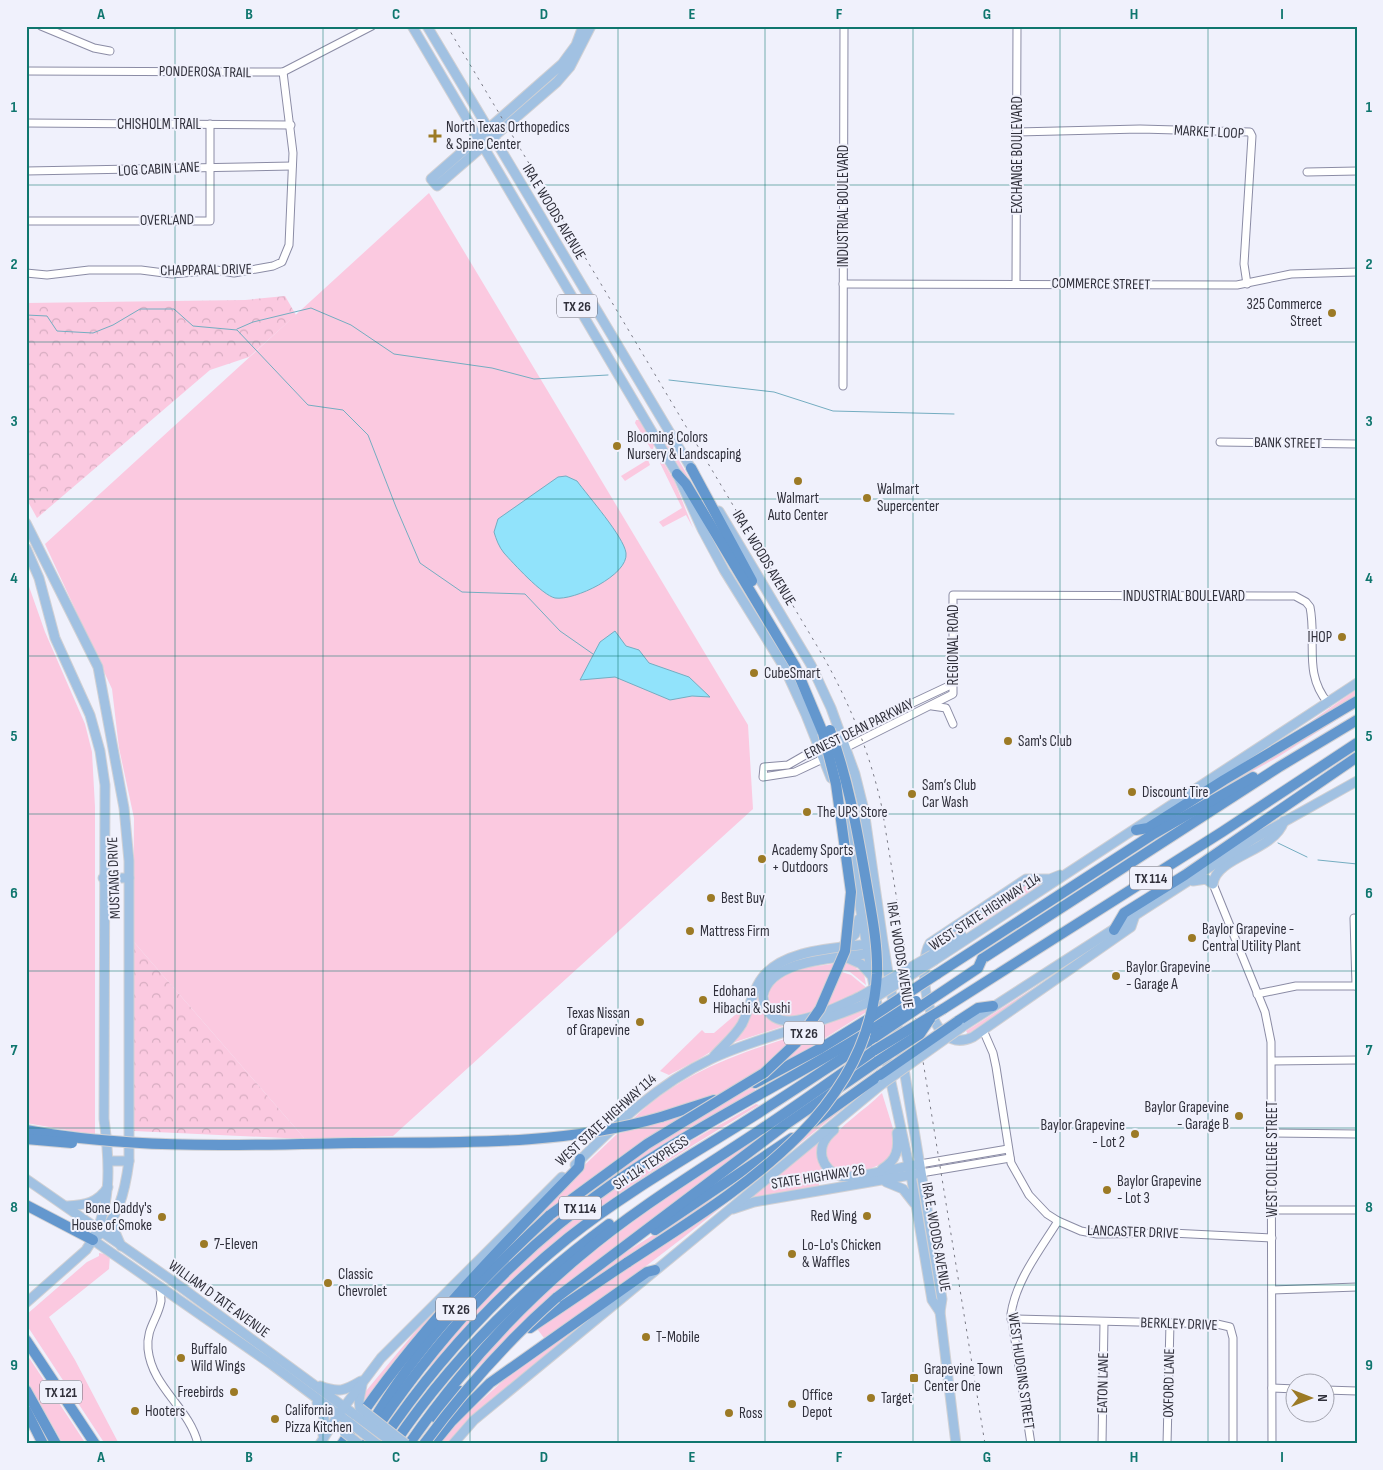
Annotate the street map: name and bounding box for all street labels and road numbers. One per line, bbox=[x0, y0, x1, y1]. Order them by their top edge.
street label: PONDEROSA TRAIL bbox=[159, 62, 252, 82]
street label: EXCHANGE BOULEVARD bbox=[1008, 96, 1027, 214]
street label: CHISHOLM TRAIL bbox=[117, 115, 202, 134]
street label: MARKET LOOP bbox=[1174, 121, 1244, 143]
street label: INDUSTRIAL BOULEVARD bbox=[834, 145, 853, 267]
street label: LOG CABIN LANE bbox=[118, 157, 200, 181]
street label: IRA E WOODS AVENUE bbox=[518, 161, 590, 263]
street label: OVERLAND bbox=[140, 210, 194, 230]
street label: CHAPPARAL DRIVE bbox=[160, 260, 252, 280]
street label: COMMERCE STREET bbox=[1051, 274, 1151, 294]
road number: TX 26 bbox=[557, 294, 597, 318]
street label: BANK STREET bbox=[1254, 433, 1322, 453]
street label: IRA E WOODS AVENUE bbox=[728, 507, 800, 609]
street label: INDUSTRIAL BOULEVARD bbox=[1123, 587, 1245, 606]
street label: REGIONAL ROAD bbox=[944, 605, 963, 685]
street label: ERNEST DEAN PARKWAY bbox=[801, 694, 917, 764]
street label: MUSTANG DRIVE bbox=[103, 837, 125, 919]
road number: TX 114 bbox=[1130, 866, 1172, 890]
street label: WEST STATE HIGHWAY 114 bbox=[926, 869, 1044, 955]
street label: IRA E WOODS AVENUE bbox=[882, 900, 918, 1010]
road number: TX 26 bbox=[784, 1021, 824, 1044]
street label: WEST STATE HIGHWAY 114 bbox=[552, 1070, 660, 1170]
street label: WEST COLLEGE STREET bbox=[1263, 1101, 1282, 1217]
street label: SH 114 TEXPRESS bbox=[610, 1132, 692, 1194]
street label: STATE HIGHWAY 26 bbox=[770, 1160, 866, 1194]
street label: IRA E. WOODS AVENUE bbox=[917, 1181, 955, 1293]
road number: TX 114 bbox=[559, 1196, 601, 1220]
street label: LANCASTER DRIVE bbox=[1087, 1221, 1179, 1243]
street label: WILLIAM D TATE AVENUE bbox=[165, 1256, 273, 1342]
road number: TX 26 bbox=[436, 1298, 476, 1320]
street label: WEST HUDGINS STREET bbox=[1003, 1311, 1039, 1431]
street label: BERKLEY DRIVE bbox=[1140, 1313, 1218, 1335]
street label: OXFORD LANE bbox=[1159, 1348, 1179, 1418]
street label: EATON LANE bbox=[1093, 1352, 1113, 1414]
road number: TX 121 bbox=[40, 1380, 82, 1404]

